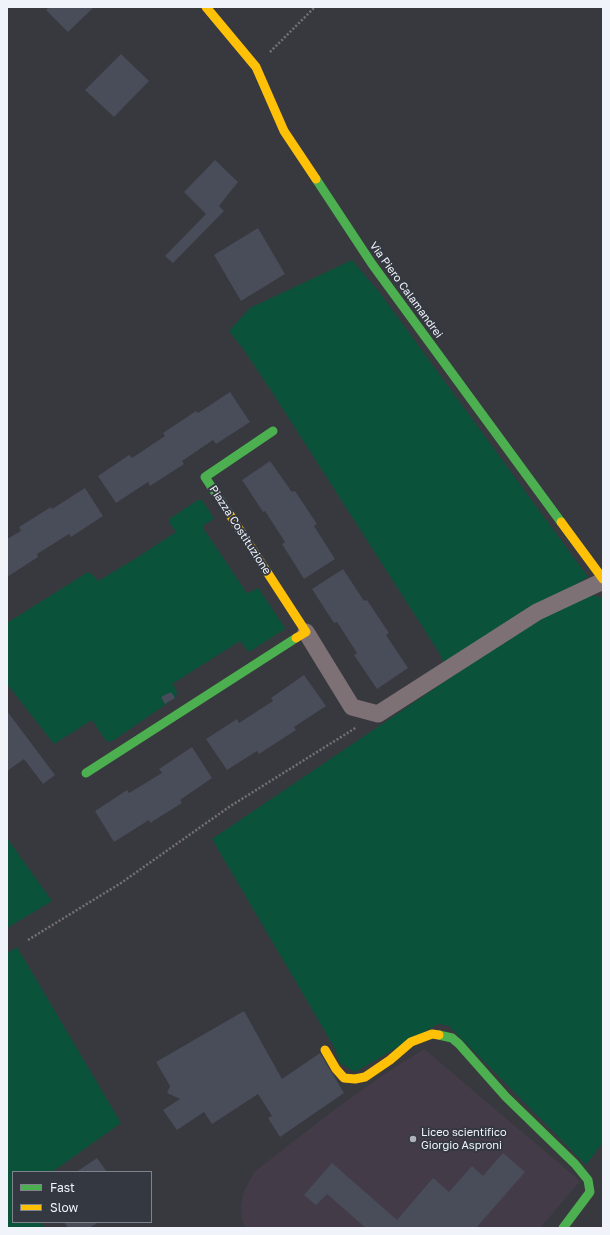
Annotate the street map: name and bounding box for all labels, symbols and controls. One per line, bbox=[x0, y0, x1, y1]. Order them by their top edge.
street label: Via Piero Calamandrei bbox=[367, 239, 445, 341]
street label: Piazza Costituzione bbox=[206, 483, 274, 577]
place label: Liceo scientifico Giorgio Asproni bbox=[421, 1126, 507, 1152]
marker: Liceo scientifico Giorgio Asproni bbox=[408, 1134, 418, 1144]
legend bbox=[12, 1171, 152, 1223]
text: Fast bbox=[50, 1180, 75, 1195]
text: Slow bbox=[50, 1200, 78, 1215]

